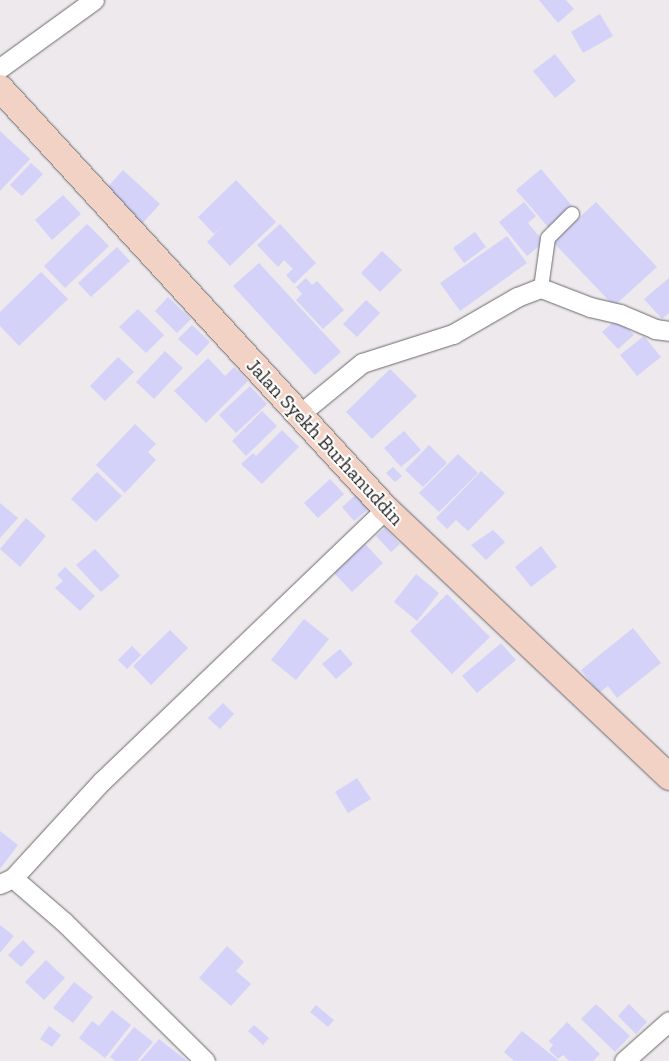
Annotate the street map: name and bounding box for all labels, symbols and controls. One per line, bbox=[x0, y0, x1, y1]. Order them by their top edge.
street label: Jalan Syekh Burhanuddin bbox=[241, 354, 409, 530]

